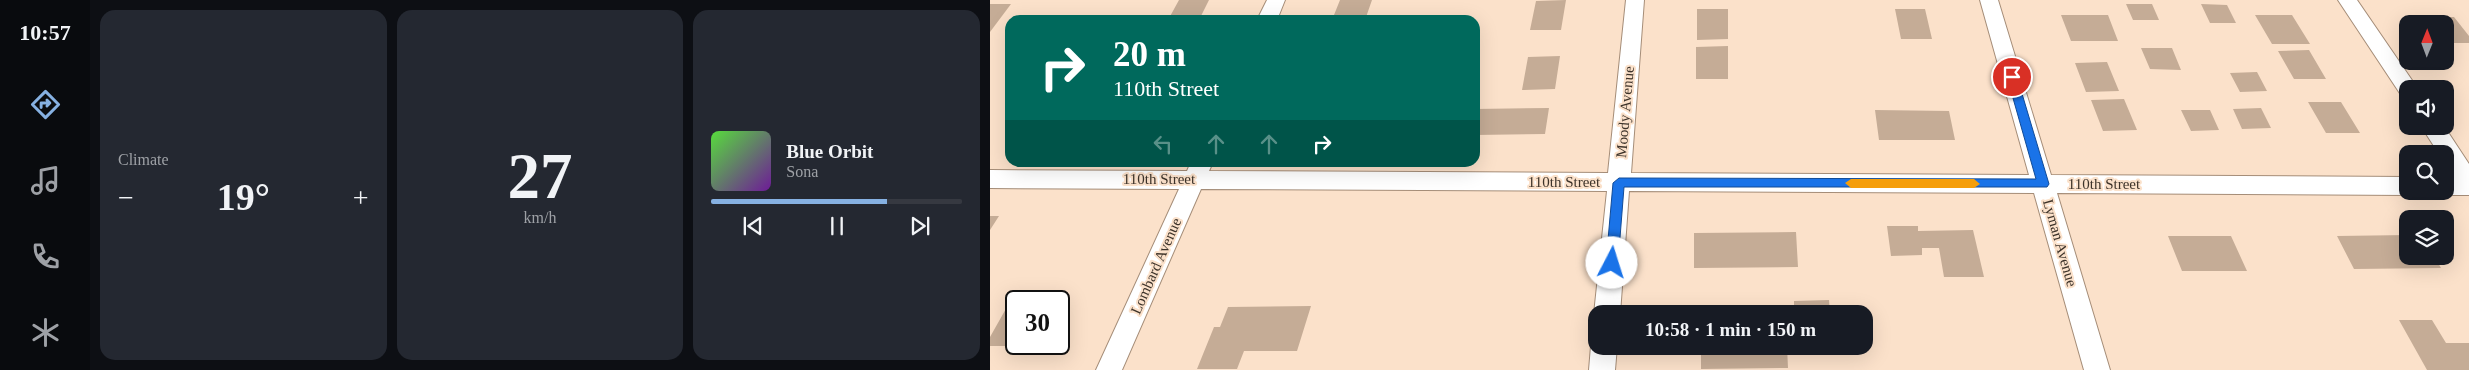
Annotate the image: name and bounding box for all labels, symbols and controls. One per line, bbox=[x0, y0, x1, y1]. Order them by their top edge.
north arrow bbox=[2399, 15, 2454, 70]
map controls bbox=[2399, 15, 2454, 265]
text: 10:57 bbox=[19, 20, 71, 45]
icon: right bbox=[1030, 35, 1095, 100]
text: 20 m bbox=[1113, 35, 1186, 74]
pin bbox=[1991, 56, 2033, 98]
icon: arrive bbox=[1998, 63, 2026, 91]
street label: Moody Avenue bbox=[1613, 65, 1637, 158]
text: 110th Street bbox=[1113, 76, 1219, 101]
button: sound bbox=[2399, 80, 2454, 135]
icon: directions bbox=[28, 87, 63, 122]
icon: left bbox=[1149, 130, 1177, 158]
icon: ahead bbox=[1202, 130, 1230, 158]
icon: ahead bbox=[1255, 130, 1283, 158]
icon: right bbox=[1308, 130, 1336, 158]
text: 27 bbox=[507, 140, 572, 212]
text: Blue Orbit bbox=[786, 141, 873, 162]
button: search bbox=[2399, 145, 2454, 200]
text: Climate bbox=[118, 151, 169, 168]
icon: music bbox=[28, 163, 63, 198]
text: Sona bbox=[786, 163, 818, 180]
street label: 110th Street bbox=[1123, 171, 1196, 187]
street label: 110th Street bbox=[1528, 174, 1601, 190]
text: 19° bbox=[217, 176, 270, 218]
street label: 110th Street bbox=[2068, 176, 2141, 192]
text: − bbox=[118, 182, 134, 213]
text: + bbox=[353, 182, 369, 213]
street label: Lyman Avenue bbox=[2040, 197, 2080, 289]
text: km/h bbox=[524, 209, 556, 226]
button: layers bbox=[2399, 210, 2454, 265]
icon: previous bbox=[739, 212, 767, 240]
icon: pause bbox=[823, 212, 851, 240]
icon: next bbox=[906, 212, 934, 240]
street label: Lombard Avenue bbox=[1128, 215, 1184, 317]
position arrow bbox=[1585, 236, 1637, 288]
icon: phone bbox=[28, 239, 63, 274]
speed limit sign: 30 bbox=[1005, 290, 1070, 355]
icon: climate bbox=[28, 315, 63, 350]
text: 10:58 · 1 min · 150 m bbox=[1645, 319, 1816, 340]

